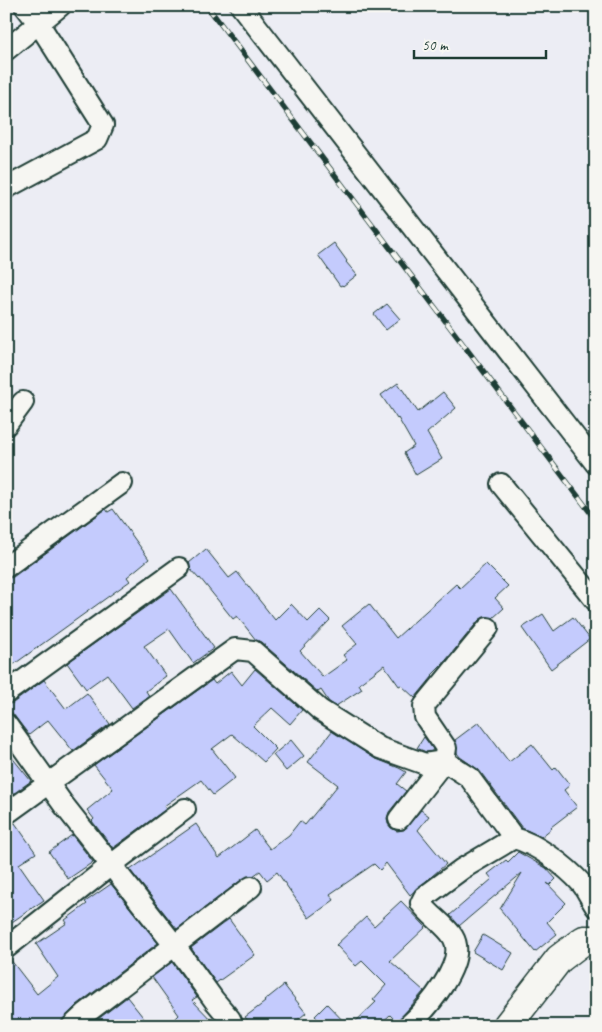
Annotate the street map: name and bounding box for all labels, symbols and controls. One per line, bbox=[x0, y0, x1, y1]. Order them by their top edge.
scale bar bbox=[414, 28, 547, 60]
text: 50 m bbox=[422, 36, 449, 55]

